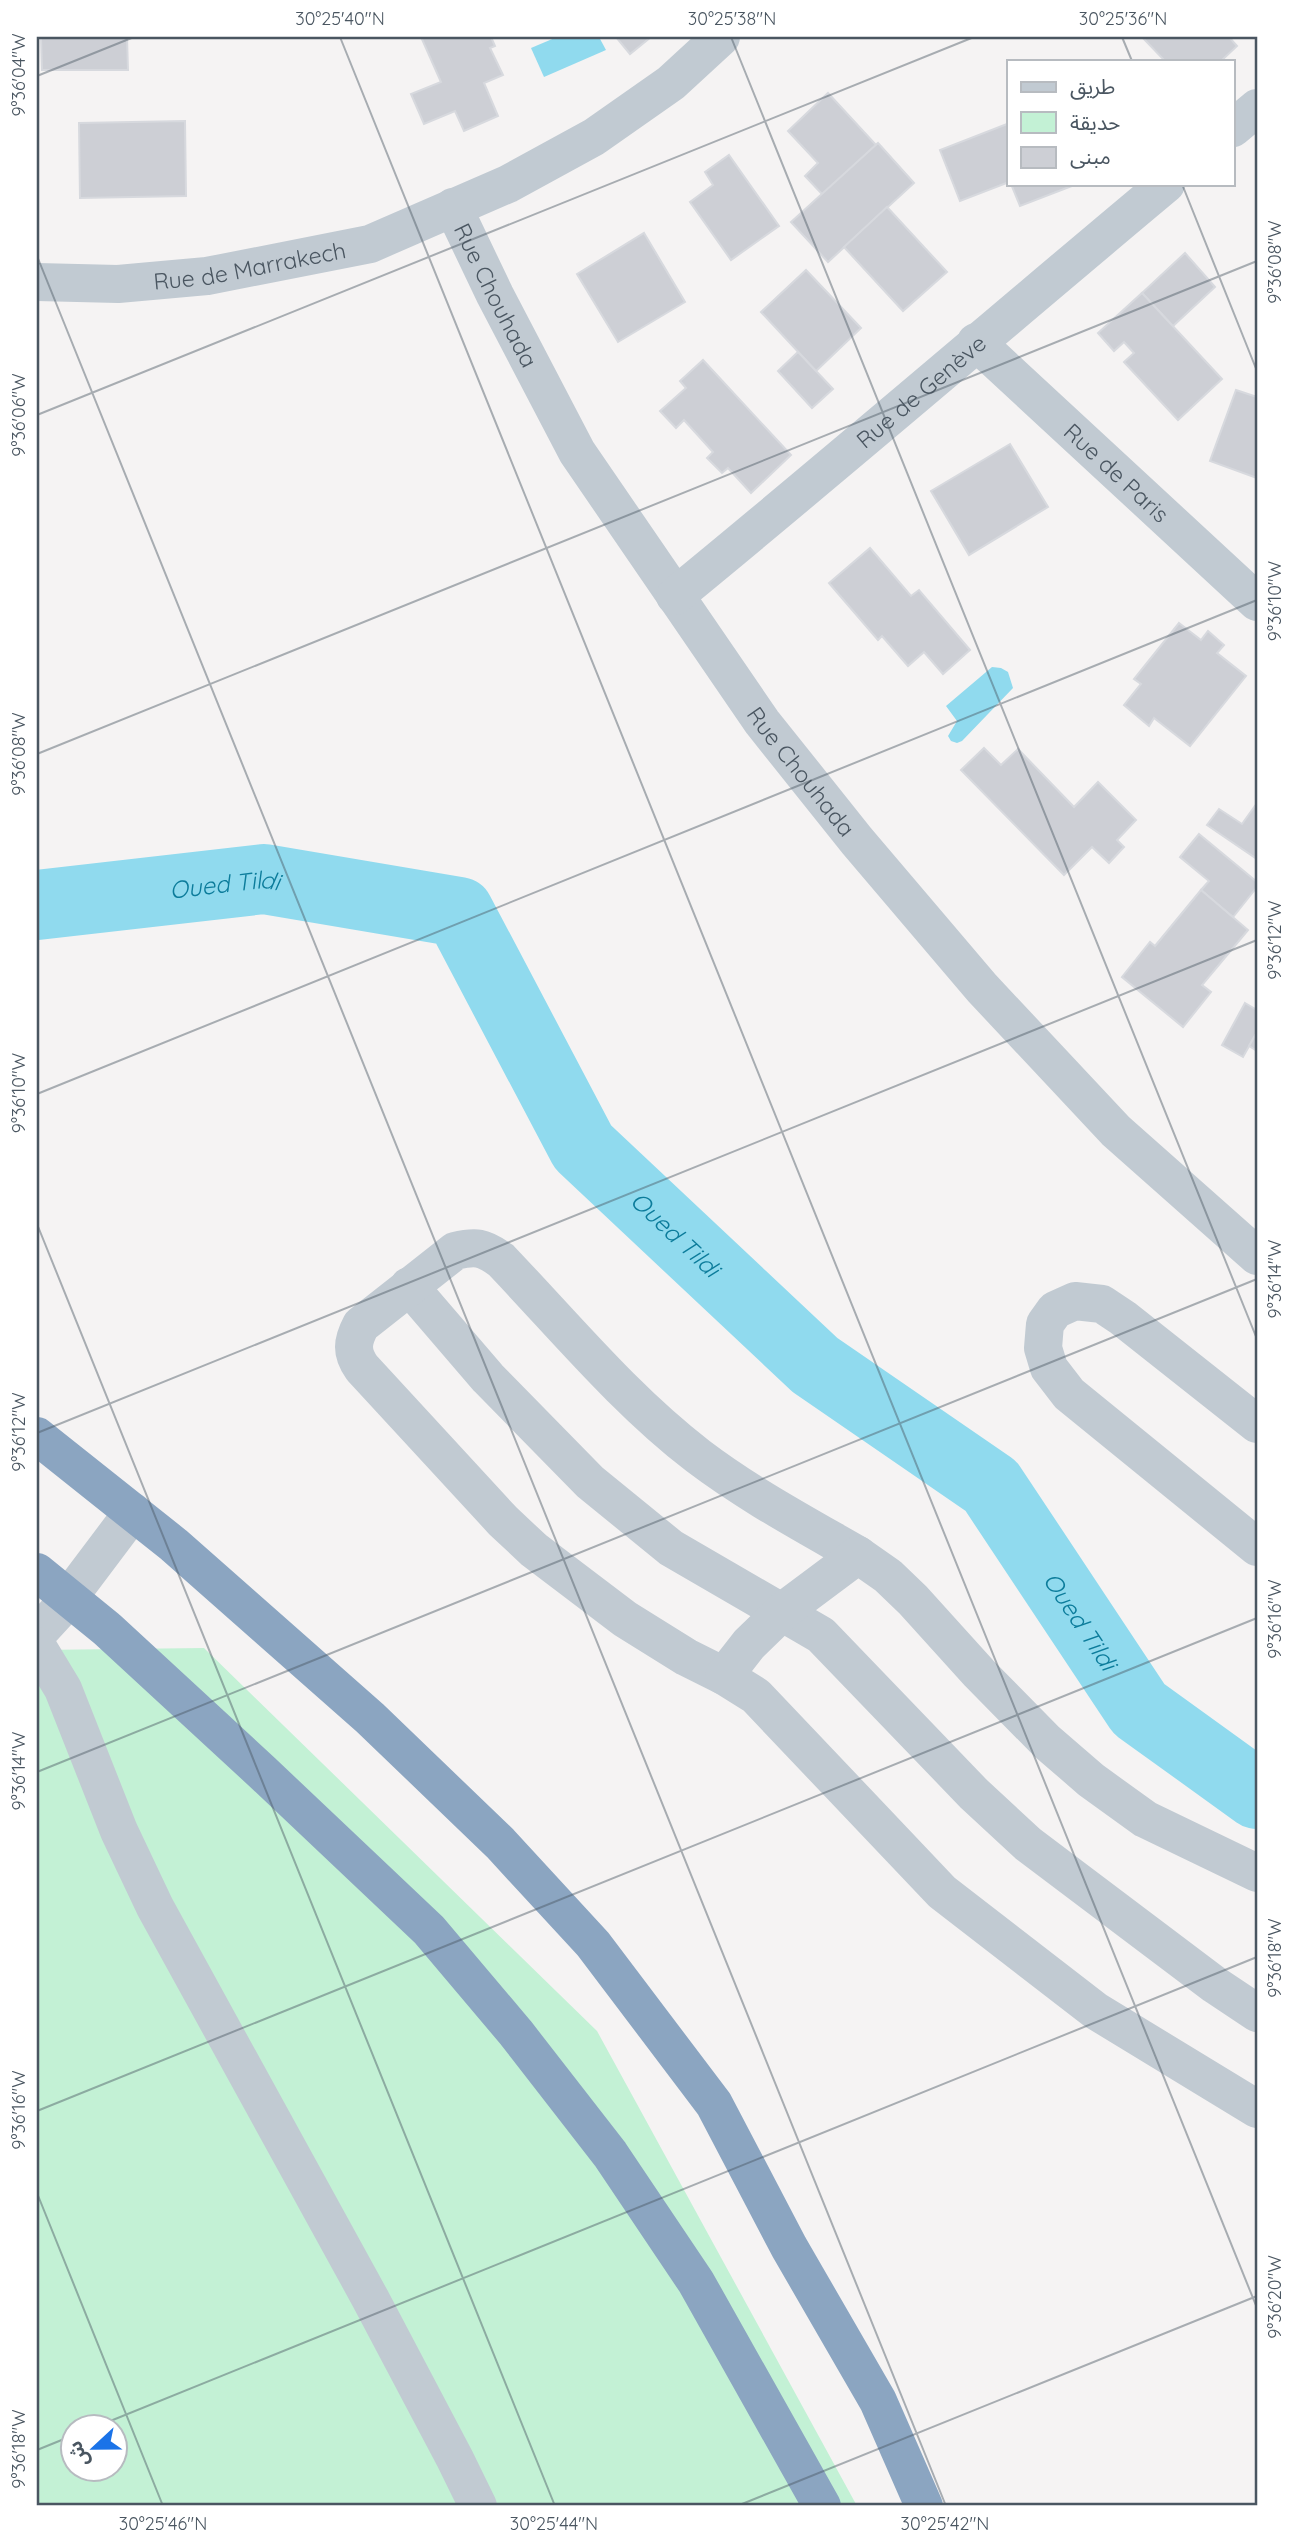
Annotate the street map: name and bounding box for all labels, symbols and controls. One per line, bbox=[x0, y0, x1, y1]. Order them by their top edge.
text: 30°25'40"N bbox=[295, 7, 385, 30]
text: 30°25'38"N bbox=[688, 7, 776, 30]
text: 30°25'36"N bbox=[1079, 7, 1167, 30]
text: 9°36'04"W bbox=[7, 33, 30, 117]
legend bbox=[1007, 60, 1234, 186]
text: طريق bbox=[1070, 73, 1115, 100]
text: حديقة bbox=[1070, 109, 1120, 135]
text: مبنى bbox=[1070, 143, 1111, 169]
street label: Rue Chouhada bbox=[448, 218, 545, 372]
text: 9°36'08"W bbox=[1263, 220, 1286, 304]
street label: Rue de Marrakech bbox=[152, 235, 348, 295]
street label: Rue de Genève bbox=[850, 328, 991, 454]
text: 9°36'06"W bbox=[7, 373, 30, 457]
street label: Rue de Paris bbox=[1058, 417, 1176, 528]
text: 9°36'10"W bbox=[1263, 561, 1286, 641]
street label: Rue Chouhada bbox=[741, 701, 862, 842]
text: 9°36'08"W bbox=[7, 712, 30, 796]
water label: Oued Tildi bbox=[168, 864, 285, 905]
text: 9°36'12"W bbox=[1263, 900, 1286, 980]
text: 9°36'10"W bbox=[7, 1053, 30, 1133]
water label: Oued Tildi bbox=[625, 1185, 728, 1285]
text: 9°36'14"W bbox=[1263, 1240, 1286, 1318]
text: 9°36'12"W bbox=[7, 1392, 30, 1472]
water label: Oued Tildi bbox=[1037, 1566, 1125, 1678]
text: 9°36'16"W bbox=[1263, 1579, 1286, 1659]
text: 9°36'14"W bbox=[7, 1732, 30, 1810]
text: 9°36'18"W bbox=[1263, 1918, 1286, 1998]
text: 9°36'16"W bbox=[7, 2070, 30, 2150]
text: 9°36'20"W bbox=[1263, 2255, 1286, 2339]
text: 9°36'18"W bbox=[7, 2409, 30, 2489]
north arrow bbox=[60, 2414, 130, 2484]
text: ش bbox=[62, 2438, 94, 2471]
text: 30°25'46"N bbox=[119, 2512, 207, 2535]
text: 30°25'44"N bbox=[510, 2512, 598, 2535]
text: 30°25'42"N bbox=[901, 2512, 989, 2535]

